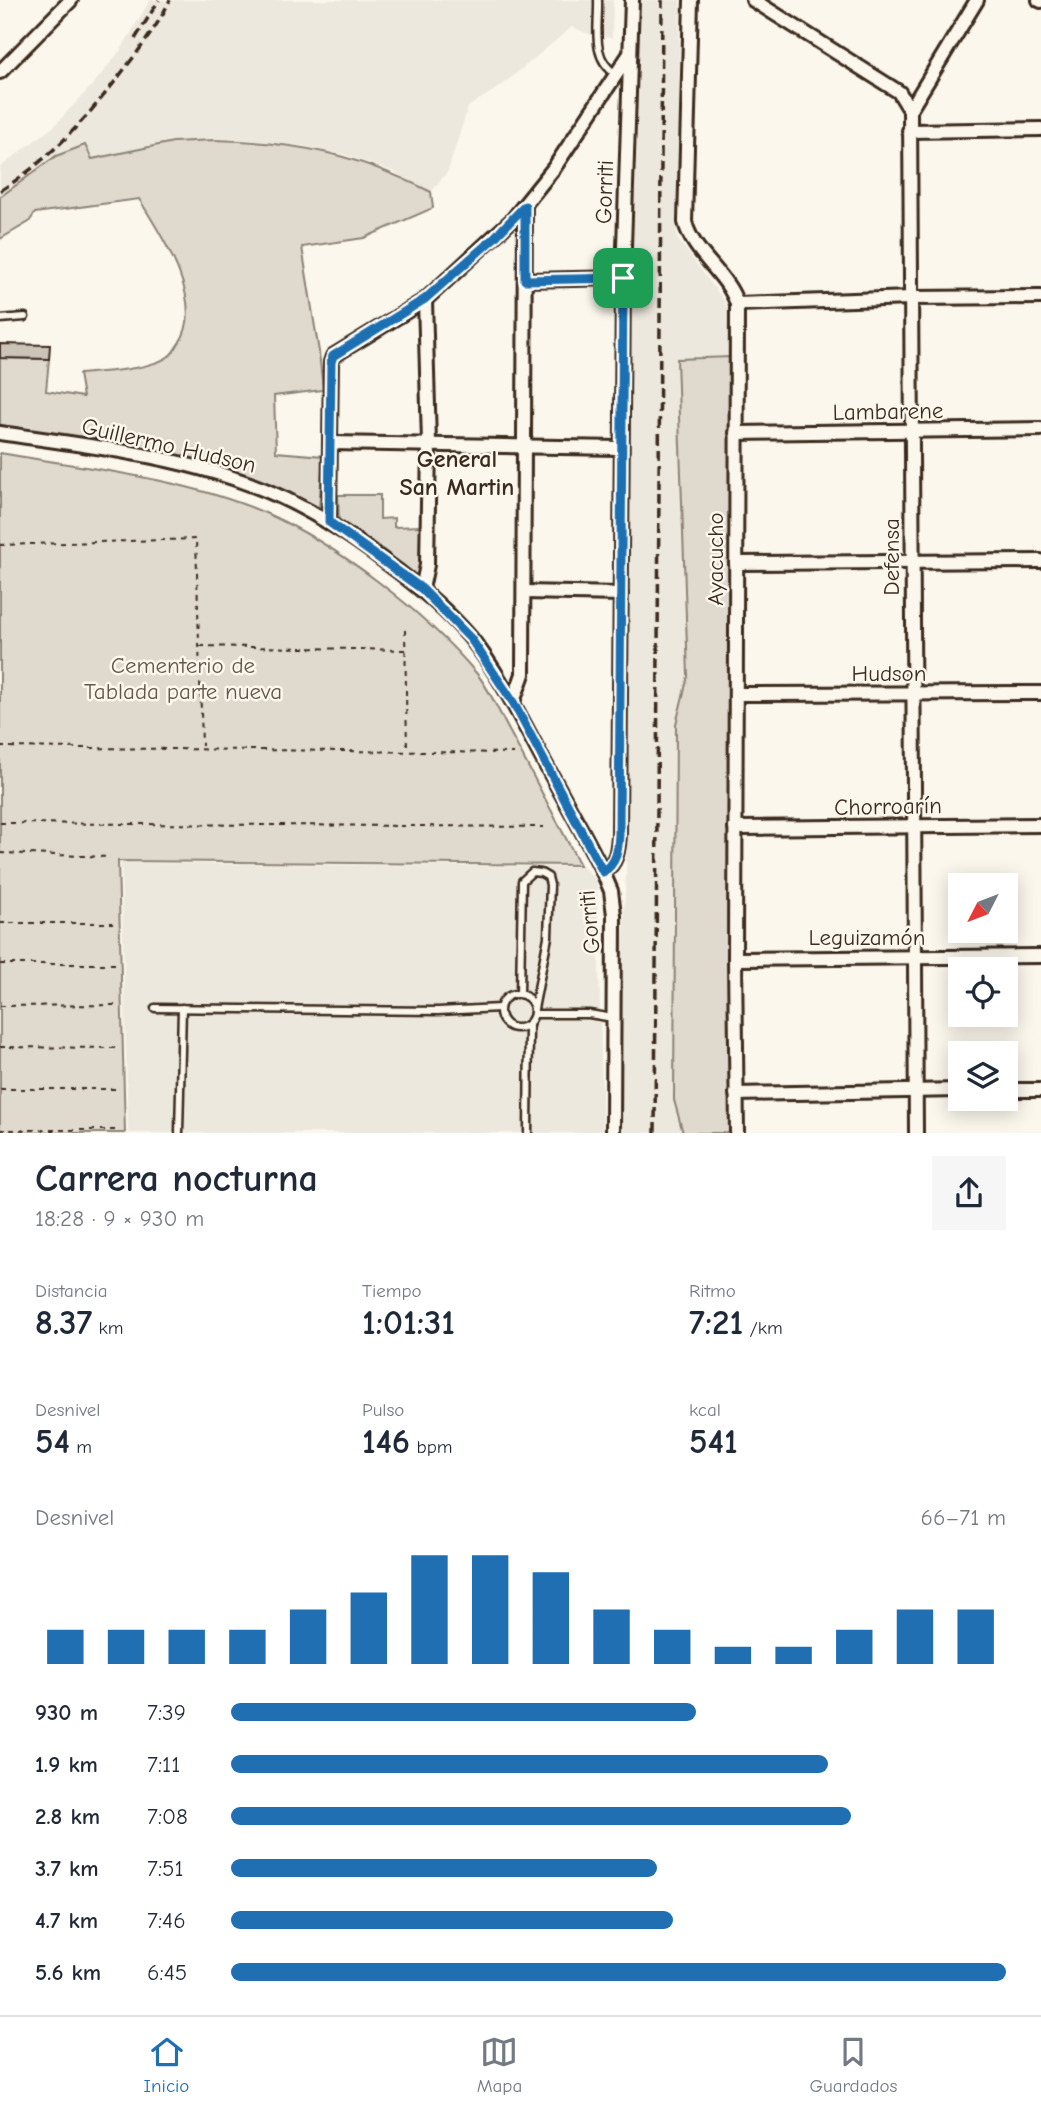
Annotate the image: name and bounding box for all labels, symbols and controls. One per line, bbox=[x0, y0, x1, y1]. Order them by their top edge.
street label: Gorriti bbox=[590, 160, 619, 224]
pin bbox=[593, 248, 653, 308]
icon: arrive bbox=[604, 259, 642, 297]
street label: Lambarene bbox=[832, 397, 944, 426]
street label: Guillermo Hudson bbox=[79, 412, 259, 479]
district label: General San Martin bbox=[400, 445, 514, 501]
street label: Ayacucho bbox=[702, 512, 729, 606]
street label: Defensa bbox=[878, 518, 905, 596]
park label: Cementerio de Tablada parte nueva bbox=[84, 652, 282, 705]
street label: Hudson bbox=[852, 660, 926, 687]
street label: Chorroarín bbox=[834, 792, 942, 821]
north arrow bbox=[948, 873, 1018, 943]
map controls bbox=[948, 873, 1018, 1111]
street label: Gorriti bbox=[573, 889, 606, 955]
street label: Leguizamón bbox=[808, 924, 926, 951]
button: locate bbox=[948, 957, 1018, 1027]
button: layers bbox=[948, 1041, 1018, 1111]
button: share bbox=[932, 1156, 1006, 1230]
text: Carrera nocturna bbox=[35, 1157, 318, 1201]
text: 18:28 · 9 × 930 m bbox=[35, 1205, 204, 1232]
text: Distancia bbox=[35, 1280, 108, 1302]
text: Tiempo bbox=[362, 1280, 422, 1302]
text: Ritmo bbox=[689, 1280, 736, 1302]
text: 8.37 bbox=[35, 1302, 92, 1343]
text: 1:01:31 bbox=[362, 1302, 455, 1343]
text: 7:21 bbox=[689, 1302, 743, 1343]
text: km bbox=[92, 1317, 124, 1339]
text: /km bbox=[743, 1317, 783, 1339]
text: Desnivel bbox=[35, 1399, 100, 1421]
text: Pulso bbox=[362, 1399, 404, 1421]
text: kcal bbox=[689, 1399, 721, 1421]
text: 54 bbox=[35, 1421, 70, 1462]
text: 146 bbox=[362, 1421, 410, 1462]
text: 541 bbox=[689, 1421, 738, 1462]
text: m bbox=[70, 1436, 92, 1458]
text: bpm bbox=[410, 1436, 452, 1458]
text: Desnivel bbox=[35, 1504, 114, 1531]
text: 66–71 m bbox=[921, 1504, 1006, 1531]
text: 930 m bbox=[35, 1699, 98, 1726]
text: 7:39 bbox=[147, 1699, 186, 1726]
text: 1.9 km bbox=[35, 1751, 98, 1778]
text: 7:11 bbox=[147, 1751, 180, 1778]
text: 2.8 km bbox=[35, 1803, 100, 1830]
text: 7:08 bbox=[147, 1803, 188, 1830]
text: 3.7 km bbox=[35, 1855, 99, 1882]
text: 7:51 bbox=[147, 1855, 184, 1882]
text: 4.7 km bbox=[35, 1907, 98, 1934]
text: 7:46 bbox=[147, 1907, 186, 1934]
text: 5.6 km bbox=[35, 1959, 101, 1986]
text: 6:45 bbox=[147, 1959, 187, 1986]
tab: Inicio bbox=[144, 2033, 189, 2097]
tab: Mapa bbox=[477, 2033, 522, 2097]
tab: Guardados bbox=[810, 2033, 897, 2097]

